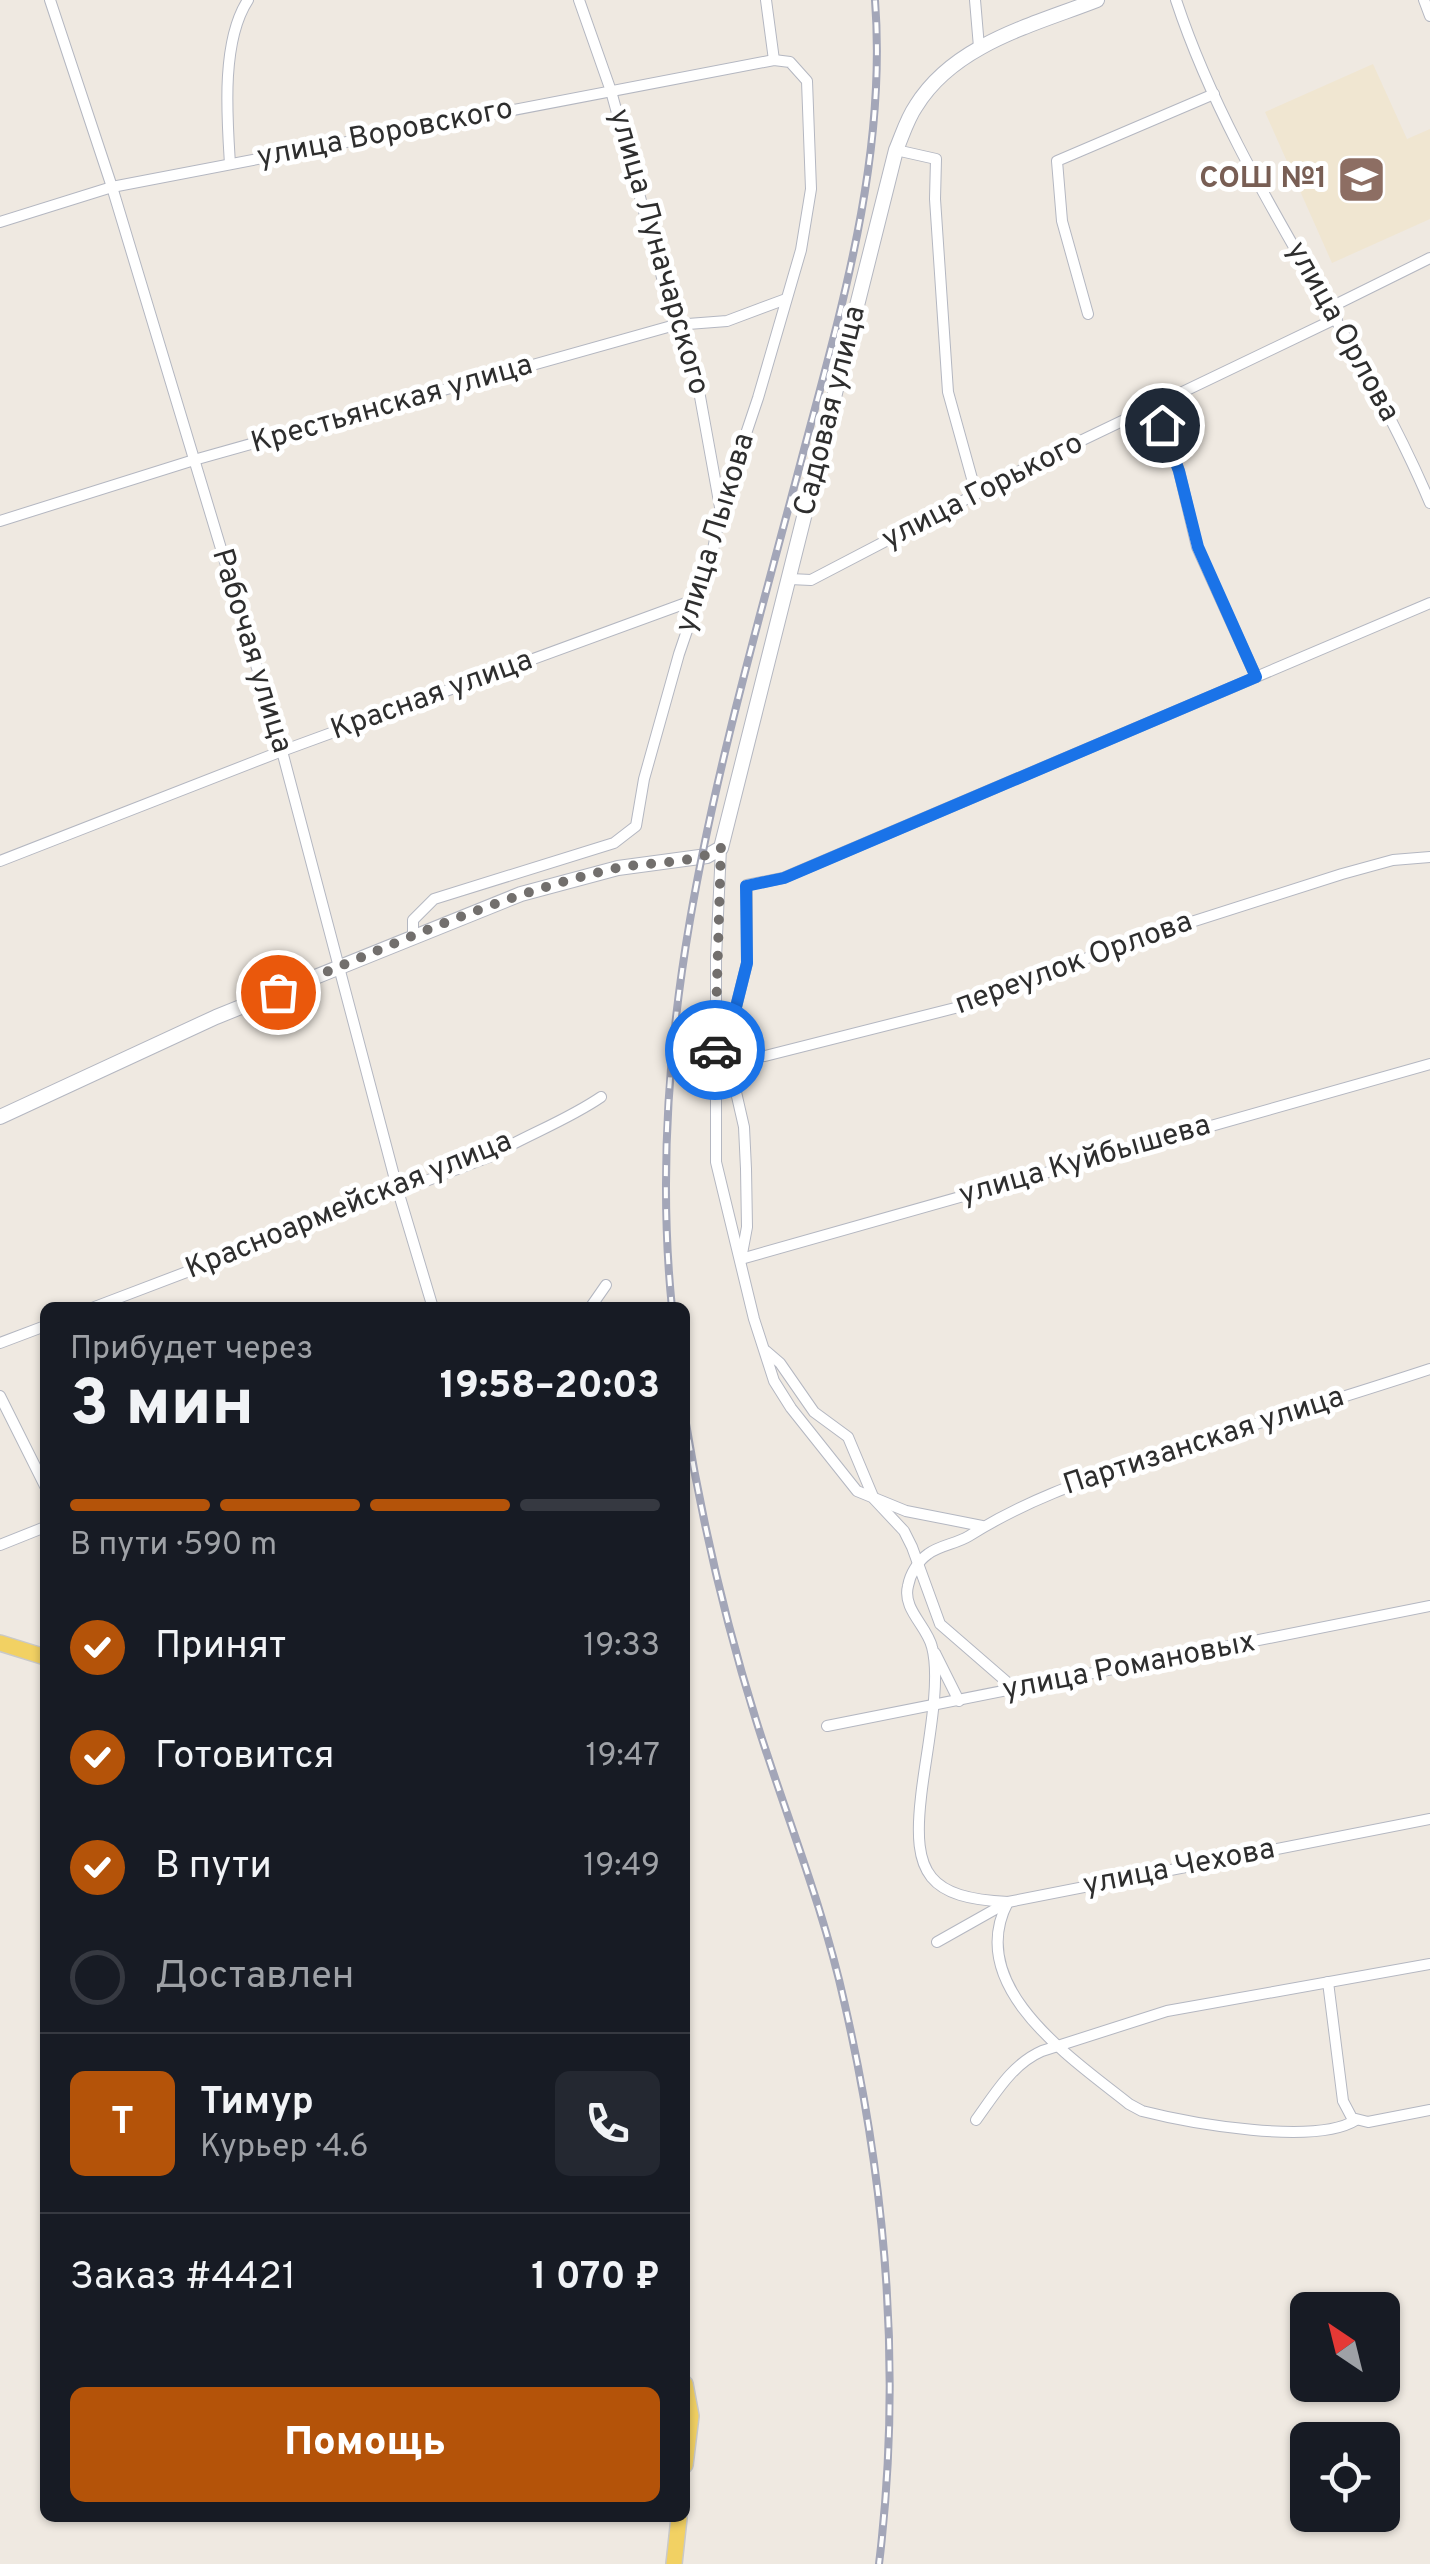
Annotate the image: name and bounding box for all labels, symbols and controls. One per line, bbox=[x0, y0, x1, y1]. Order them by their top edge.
street label: улица Воровского bbox=[254, 91, 516, 177]
street label: улица Луначарского bbox=[600, 105, 716, 399]
school or university icon: СОШ №1 bbox=[1336, 153, 1388, 205]
place label: СОШ №1 bbox=[1199, 161, 1327, 198]
street label: улица Орлова bbox=[1277, 235, 1407, 429]
street label: Садовая улица bbox=[787, 302, 875, 520]
street label: Крестьянская улица bbox=[247, 347, 537, 463]
pin bbox=[1120, 383, 1205, 468]
icon: home bbox=[1135, 398, 1190, 453]
street label: улица Горького bbox=[876, 425, 1090, 559]
street label: улица Лыкова bbox=[668, 429, 764, 637]
street label: Рабочая улица bbox=[202, 544, 300, 758]
street label: Красная улица bbox=[326, 642, 538, 750]
street label: переулок Орлова bbox=[950, 904, 1198, 1024]
pin bbox=[236, 950, 321, 1035]
icon: bag bbox=[251, 965, 306, 1020]
courier bbox=[665, 1000, 765, 1100]
icon: car bbox=[688, 1023, 743, 1078]
street label: улица Куйбышева bbox=[955, 1107, 1215, 1215]
street label: Красноармейская улица bbox=[180, 1124, 518, 1288]
text: Прибудет через bbox=[70, 1330, 313, 1370]
text: 19:58–20:03 bbox=[440, 1363, 660, 1412]
text: 3 мин bbox=[70, 1366, 254, 1448]
street label: Партизанская улица bbox=[1059, 1379, 1349, 1505]
text: В пути · 590 m bbox=[70, 1526, 277, 1566]
icon: check bbox=[70, 1620, 125, 1675]
text: Принят bbox=[155, 1623, 286, 1672]
street label: улица Романовых bbox=[1000, 1624, 1258, 1710]
text: 19:33 bbox=[583, 1627, 660, 1667]
icon: check bbox=[70, 1730, 125, 1785]
text: Готовится bbox=[155, 1733, 334, 1782]
text: 19:47 bbox=[586, 1737, 660, 1777]
street label: улица Чехова bbox=[1080, 1831, 1278, 1905]
icon: check bbox=[70, 1840, 125, 1895]
text: В пути bbox=[155, 1843, 272, 1892]
text: 19:49 bbox=[583, 1847, 660, 1887]
text: Доставлен bbox=[155, 1953, 354, 2002]
button: phone bbox=[555, 2071, 660, 2176]
text: Тимур bbox=[200, 2079, 314, 2128]
text: Т bbox=[111, 2099, 134, 2148]
text: Курьер · 4.6 bbox=[200, 2128, 369, 2168]
text: Заказ #4421 bbox=[70, 2254, 296, 2303]
text: 1 070 ₽ bbox=[531, 2254, 660, 2303]
north arrow bbox=[1290, 2292, 1400, 2402]
map controls bbox=[1290, 2292, 1400, 2532]
button: Помощь bbox=[70, 2387, 660, 2502]
button: locate bbox=[1290, 2422, 1400, 2532]

